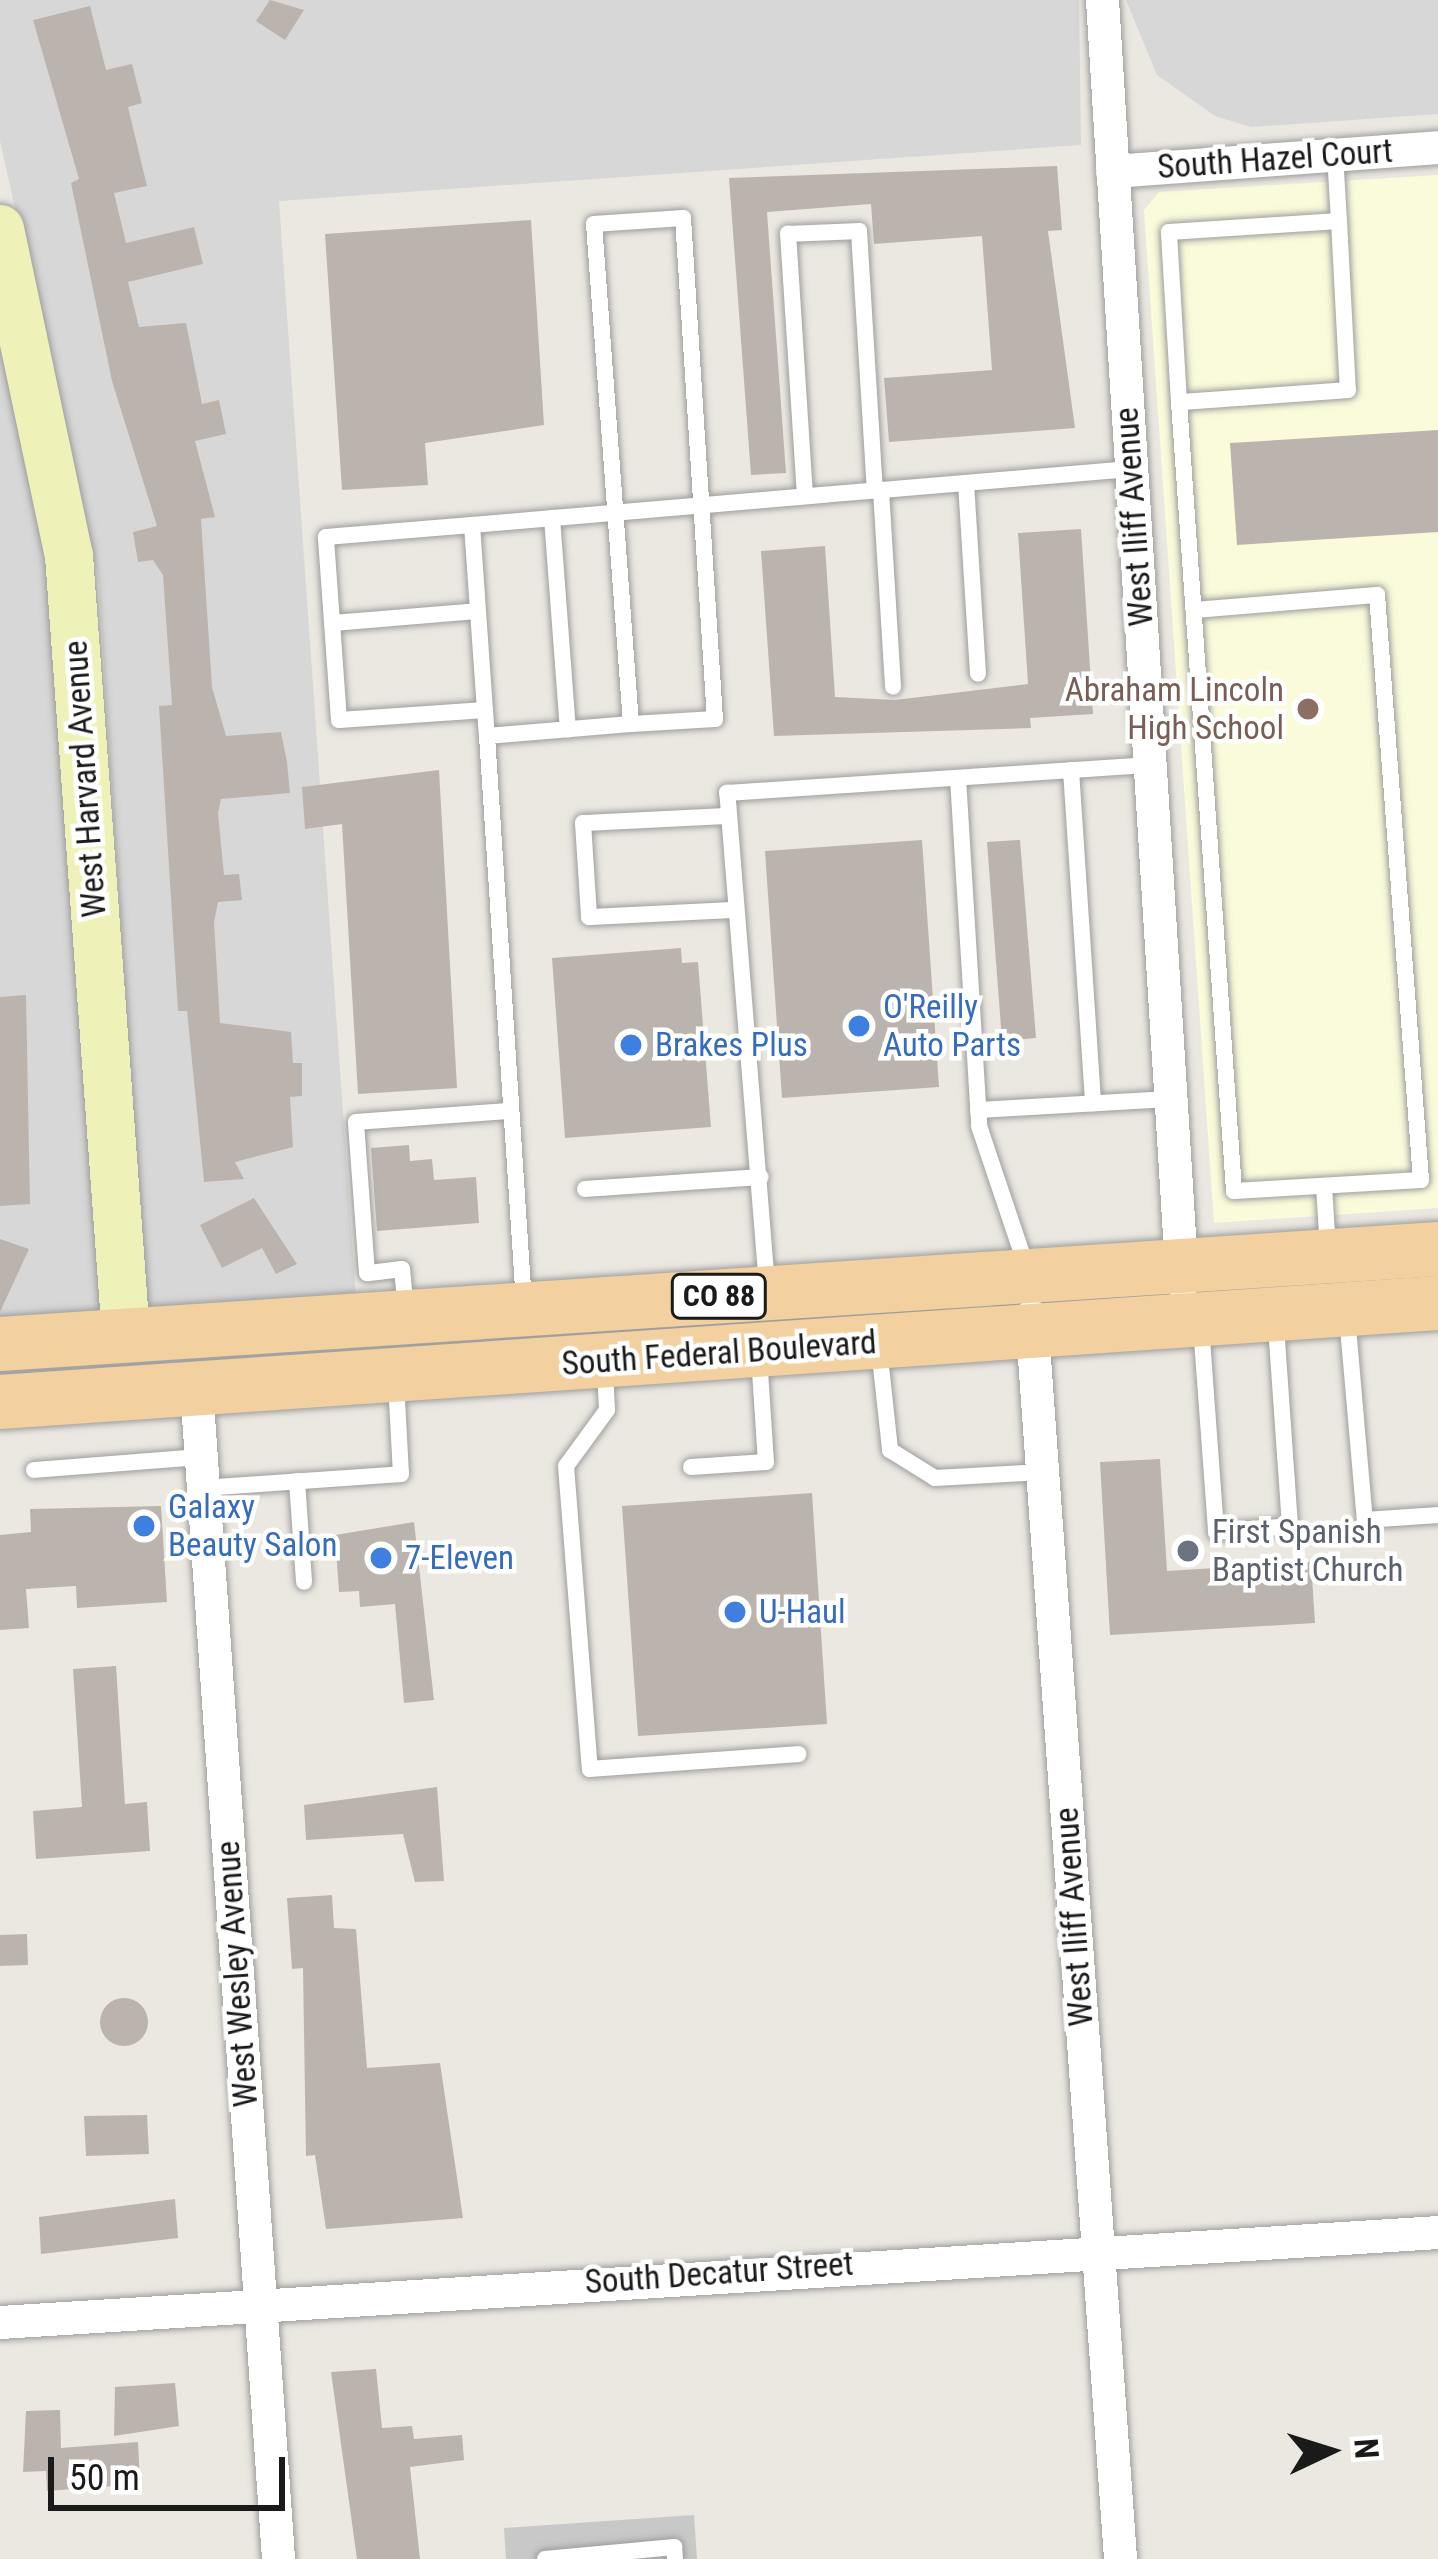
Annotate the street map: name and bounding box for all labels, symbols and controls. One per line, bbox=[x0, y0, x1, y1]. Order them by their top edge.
street label: South Hazel Court bbox=[1156, 131, 1394, 187]
street label: West Iliff Avenue bbox=[1107, 406, 1161, 628]
street label: West Harvard Avenue bbox=[56, 639, 114, 919]
place label: Abraham Lincoln High School bbox=[1065, 670, 1284, 748]
marker: Abraham Lincoln High School bbox=[1295, 696, 1321, 722]
place label: O'Reilly Auto Parts bbox=[883, 987, 1021, 1065]
marker: O'Reilly Auto Parts bbox=[846, 1013, 872, 1039]
place label: Brakes Plus bbox=[655, 1025, 808, 1065]
marker: Brakes Plus bbox=[618, 1032, 644, 1058]
road number: CO 88 bbox=[668, 1272, 770, 1320]
street label: South Federal Boulevard bbox=[560, 1322, 878, 1384]
place label: Galaxy Beauty Salon bbox=[168, 1487, 337, 1565]
place label: First Spanish Baptist Church bbox=[1212, 1512, 1403, 1590]
marker: Galaxy Beauty Salon bbox=[131, 1513, 157, 1539]
place label: 7-Eleven bbox=[405, 1538, 514, 1578]
marker: First Spanish Baptist Church bbox=[1175, 1538, 1201, 1564]
marker: 7-Eleven bbox=[368, 1545, 394, 1571]
place label: U-Haul bbox=[759, 1592, 846, 1632]
marker: U-Haul bbox=[722, 1599, 748, 1625]
street label: West Iliff Avenue bbox=[1047, 1806, 1101, 2028]
street label: West Wesley Avenue bbox=[208, 1840, 266, 2108]
street label: South Decatur Street bbox=[583, 2244, 855, 2302]
north arrow bbox=[1270, 2391, 1390, 2511]
scale bar bbox=[54, 2433, 291, 2507]
text: N bbox=[1346, 2437, 1387, 2460]
text: 50 m bbox=[69, 2457, 140, 2499]

